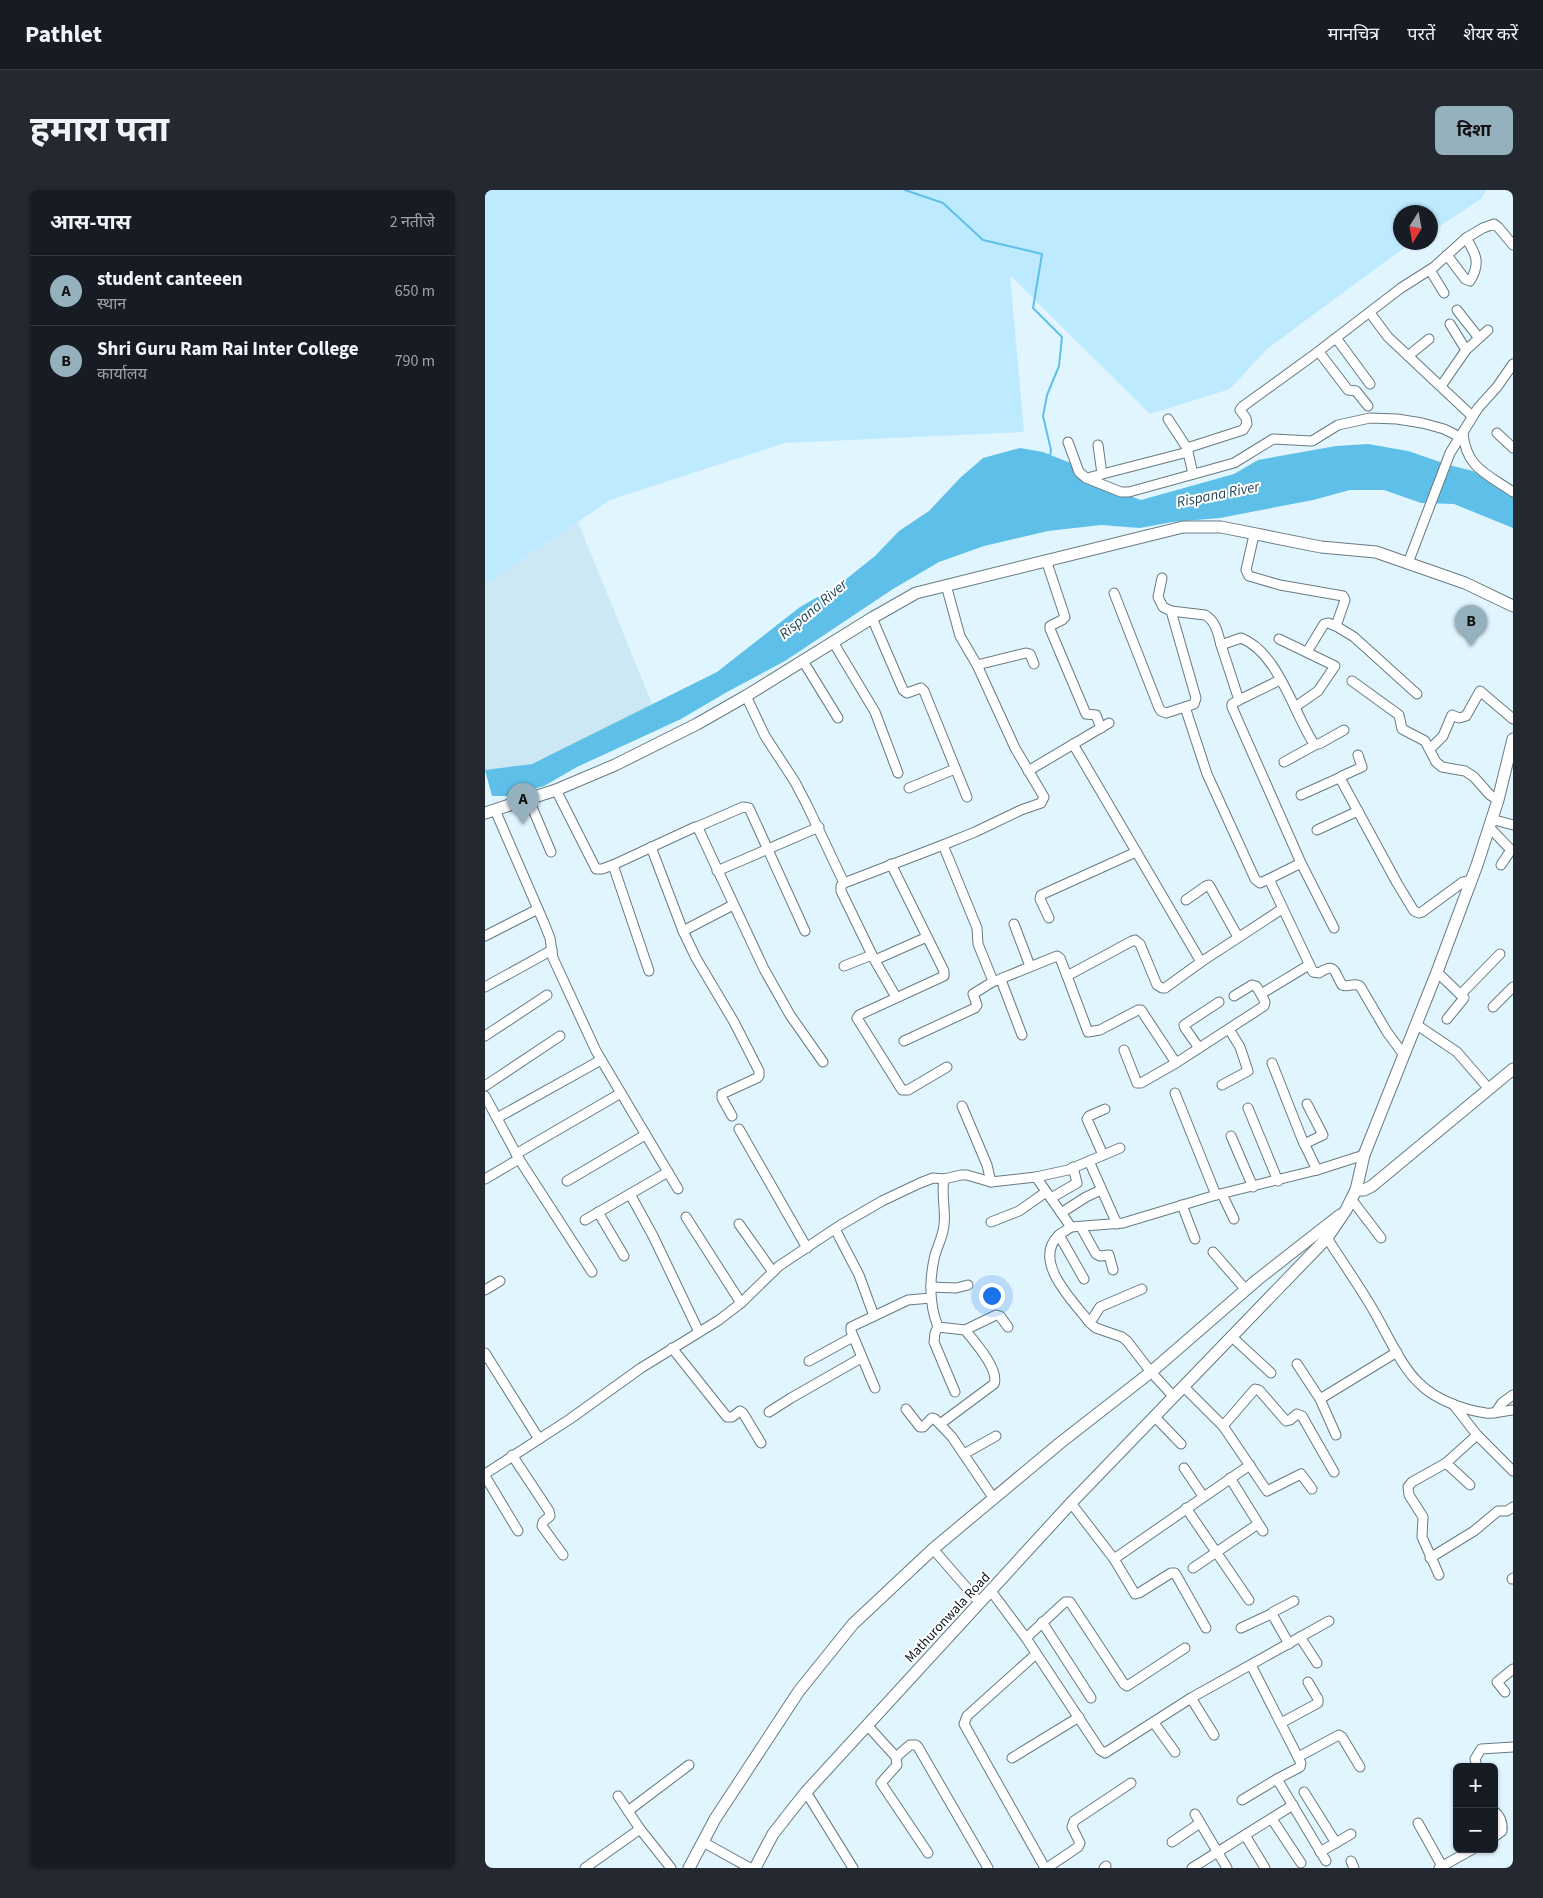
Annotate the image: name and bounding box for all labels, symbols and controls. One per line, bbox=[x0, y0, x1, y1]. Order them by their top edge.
text: Pathlet bbox=[25, 17, 102, 52]
text: मानचित्र bbox=[1328, 22, 1379, 47]
text: परतें bbox=[1407, 22, 1435, 47]
text: शेयर करें bbox=[1463, 22, 1518, 47]
text: हमारा पता bbox=[30, 105, 169, 155]
button: दिशा bbox=[1435, 106, 1513, 155]
north arrow bbox=[1393, 205, 1438, 250]
text: आस-पास bbox=[50, 207, 131, 237]
text: 2 नतीजे bbox=[390, 211, 435, 233]
text: student canteeen bbox=[97, 266, 243, 293]
text: A bbox=[61, 280, 71, 302]
text: 650 m bbox=[395, 280, 435, 302]
text: स्थान bbox=[97, 293, 126, 315]
text: Shri Guru Ram Rai Inter College bbox=[97, 336, 359, 363]
text: B bbox=[61, 350, 71, 372]
text: 790 m bbox=[395, 350, 435, 372]
text: कार्यालय bbox=[97, 363, 147, 385]
water label: Rispana River bbox=[1175, 476, 1262, 513]
water label: Rispana River bbox=[774, 574, 853, 644]
pin: B bbox=[1455, 605, 1487, 646]
pin: A bbox=[507, 783, 539, 824]
your location bbox=[979, 1283, 1005, 1309]
street label: Mathuronwala Road bbox=[900, 1568, 995, 1667]
map controls bbox=[1453, 1763, 1498, 1853]
button: + bbox=[1453, 1763, 1498, 1808]
button: − bbox=[1453, 1808, 1498, 1853]

